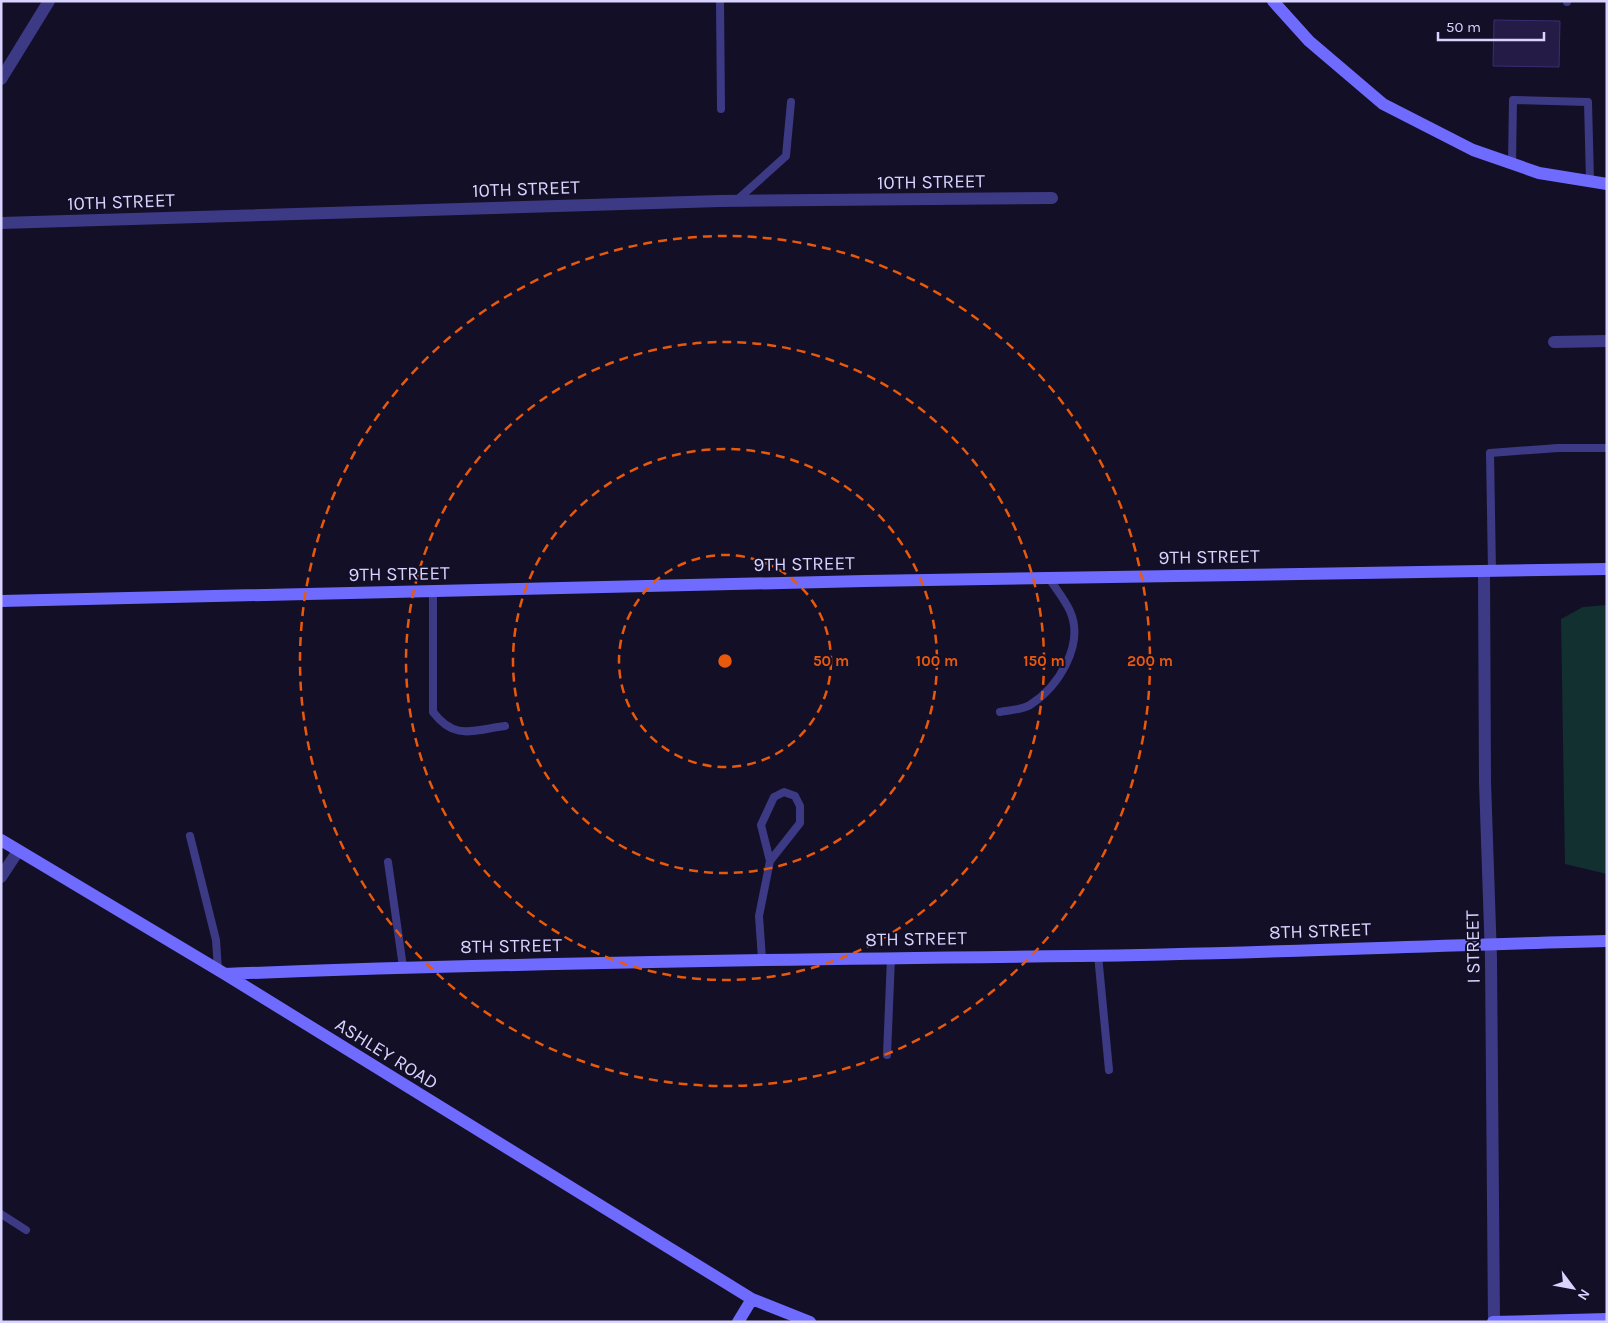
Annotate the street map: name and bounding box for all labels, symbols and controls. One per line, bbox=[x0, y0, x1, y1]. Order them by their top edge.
scale bar bbox=[1438, 10, 1544, 42]
text: 50 m bbox=[1446, 18, 1481, 36]
street label: 10TH STREET bbox=[877, 170, 986, 194]
street label: 10TH STREET bbox=[472, 176, 581, 202]
street label: 10TH STREET bbox=[67, 189, 176, 215]
street label: 9TH STREET bbox=[1158, 545, 1260, 569]
street label: 9TH STREET bbox=[753, 552, 855, 576]
street label: 9TH STREET bbox=[348, 562, 450, 586]
centre of rings bbox=[716, 652, 734, 670]
text: 50 m bbox=[813, 652, 849, 670]
text: 100 m bbox=[916, 652, 958, 670]
text: 150 m bbox=[1023, 652, 1065, 670]
text: 200 m bbox=[1127, 652, 1173, 670]
street label: I STREET bbox=[1461, 910, 1485, 984]
street label: 8TH STREET bbox=[1269, 918, 1372, 944]
street label: 8TH STREET bbox=[865, 927, 968, 951]
street label: 8TH STREET bbox=[460, 934, 563, 958]
street label: ASHLEY ROAD bbox=[331, 1014, 442, 1094]
north arrow bbox=[1548, 1263, 1598, 1313]
text: N bbox=[1574, 1286, 1593, 1303]

